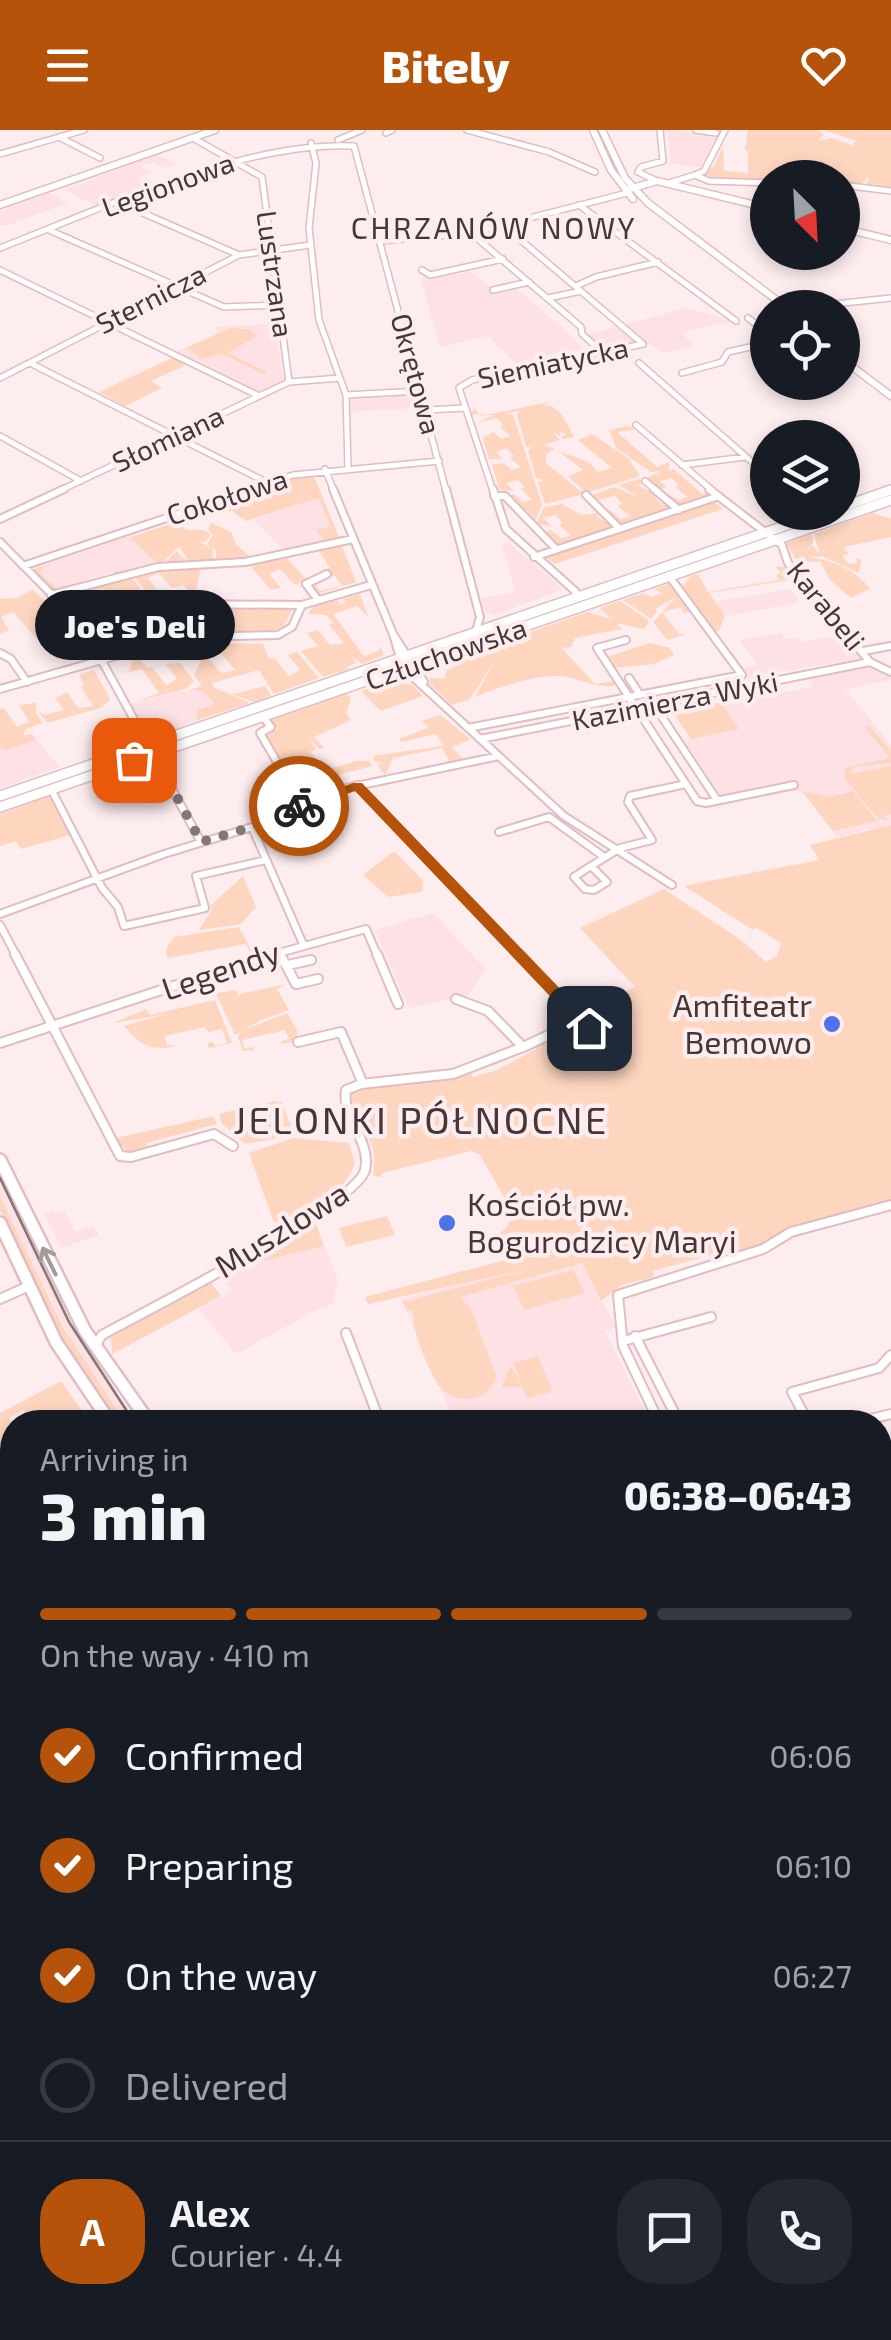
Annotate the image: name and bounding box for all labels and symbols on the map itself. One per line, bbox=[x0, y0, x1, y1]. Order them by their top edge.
street label: Legionowa bbox=[97, 144, 238, 224]
north arrow bbox=[750, 160, 860, 270]
street label: Lustrzana bbox=[250, 208, 302, 339]
district label: CHRZANÓW NOWY bbox=[351, 209, 637, 245]
street label: Sternicza bbox=[90, 256, 211, 340]
street label: Okrętowa bbox=[385, 310, 449, 438]
street label: Siemiatycka bbox=[474, 329, 631, 395]
street label: Słomiana bbox=[106, 397, 229, 479]
street label: Cokołowa bbox=[162, 461, 291, 532]
street label: Karabeli bbox=[781, 554, 873, 657]
callout: Joe's Deli bbox=[34, 590, 234, 660]
street label: Człuchowska bbox=[361, 610, 531, 696]
street label: Kazimierza Wyki bbox=[569, 663, 781, 737]
pin bbox=[92, 718, 177, 803]
courier bbox=[249, 756, 349, 856]
street label: Legendy bbox=[156, 931, 284, 1007]
place label: Amfiteatr Bemowo bbox=[673, 985, 812, 1060]
pin bbox=[547, 986, 632, 1071]
marker: Amfiteatr Bemowo bbox=[821, 1013, 843, 1035]
district label: JELONKI PÓŁNOCNE bbox=[233, 1096, 609, 1142]
street label: Muszlowa bbox=[207, 1172, 355, 1284]
place label: Kościół pw. Bogurodzicy Maryi bbox=[467, 1184, 737, 1259]
marker: Kościół pw. Bogurodzicy Maryi bbox=[436, 1212, 458, 1234]
one-way arrow bbox=[38, 1246, 57, 1276]

